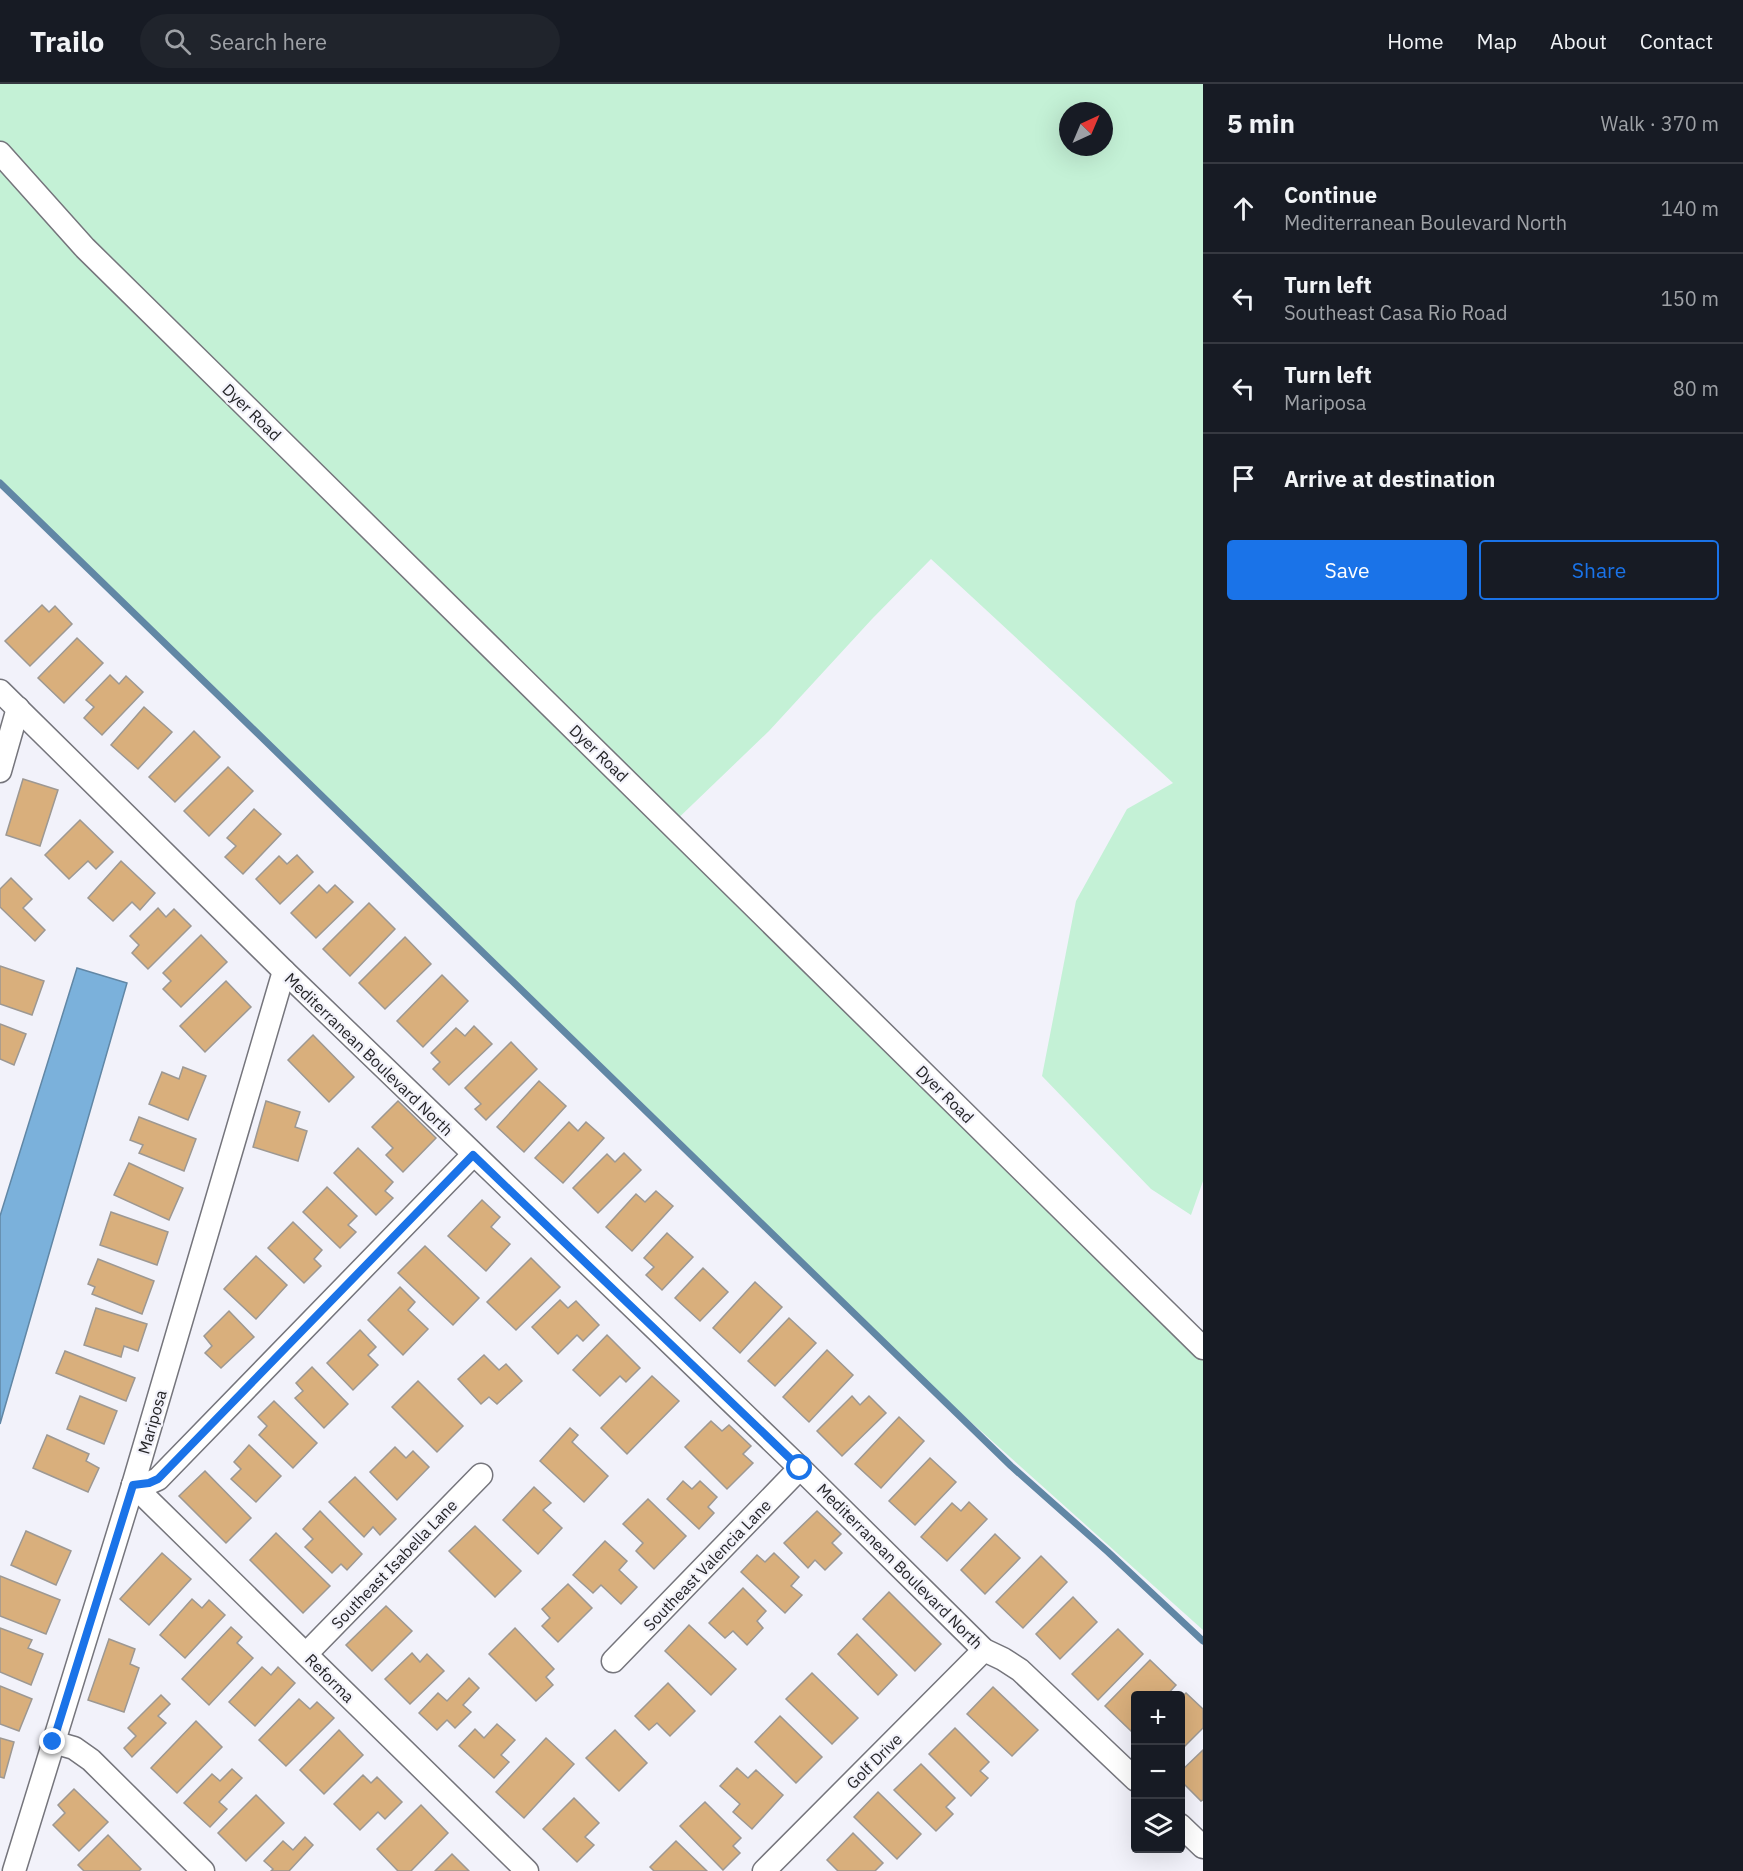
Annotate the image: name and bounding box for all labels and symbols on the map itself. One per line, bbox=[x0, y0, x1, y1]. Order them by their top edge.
north arrow bbox=[1059, 102, 1113, 156]
street label: Dyer Road bbox=[218, 379, 286, 445]
street label: Dyer Road bbox=[565, 720, 633, 786]
street label: Mediterranean Boulevard North bbox=[281, 968, 457, 1140]
street label: Dyer Road bbox=[912, 1061, 978, 1127]
street label: Mariposa bbox=[133, 1387, 171, 1456]
route start bbox=[786, 1454, 812, 1480]
street label: Mediterranean Boulevard North bbox=[813, 1479, 987, 1653]
street label: Southeast Isabella Lane bbox=[327, 1495, 461, 1633]
street label: Southeast Valencia Lane bbox=[639, 1495, 775, 1635]
street label: Reforma bbox=[301, 1649, 359, 1707]
route end bbox=[39, 1728, 65, 1754]
street label: Golf Drive bbox=[842, 1729, 906, 1793]

